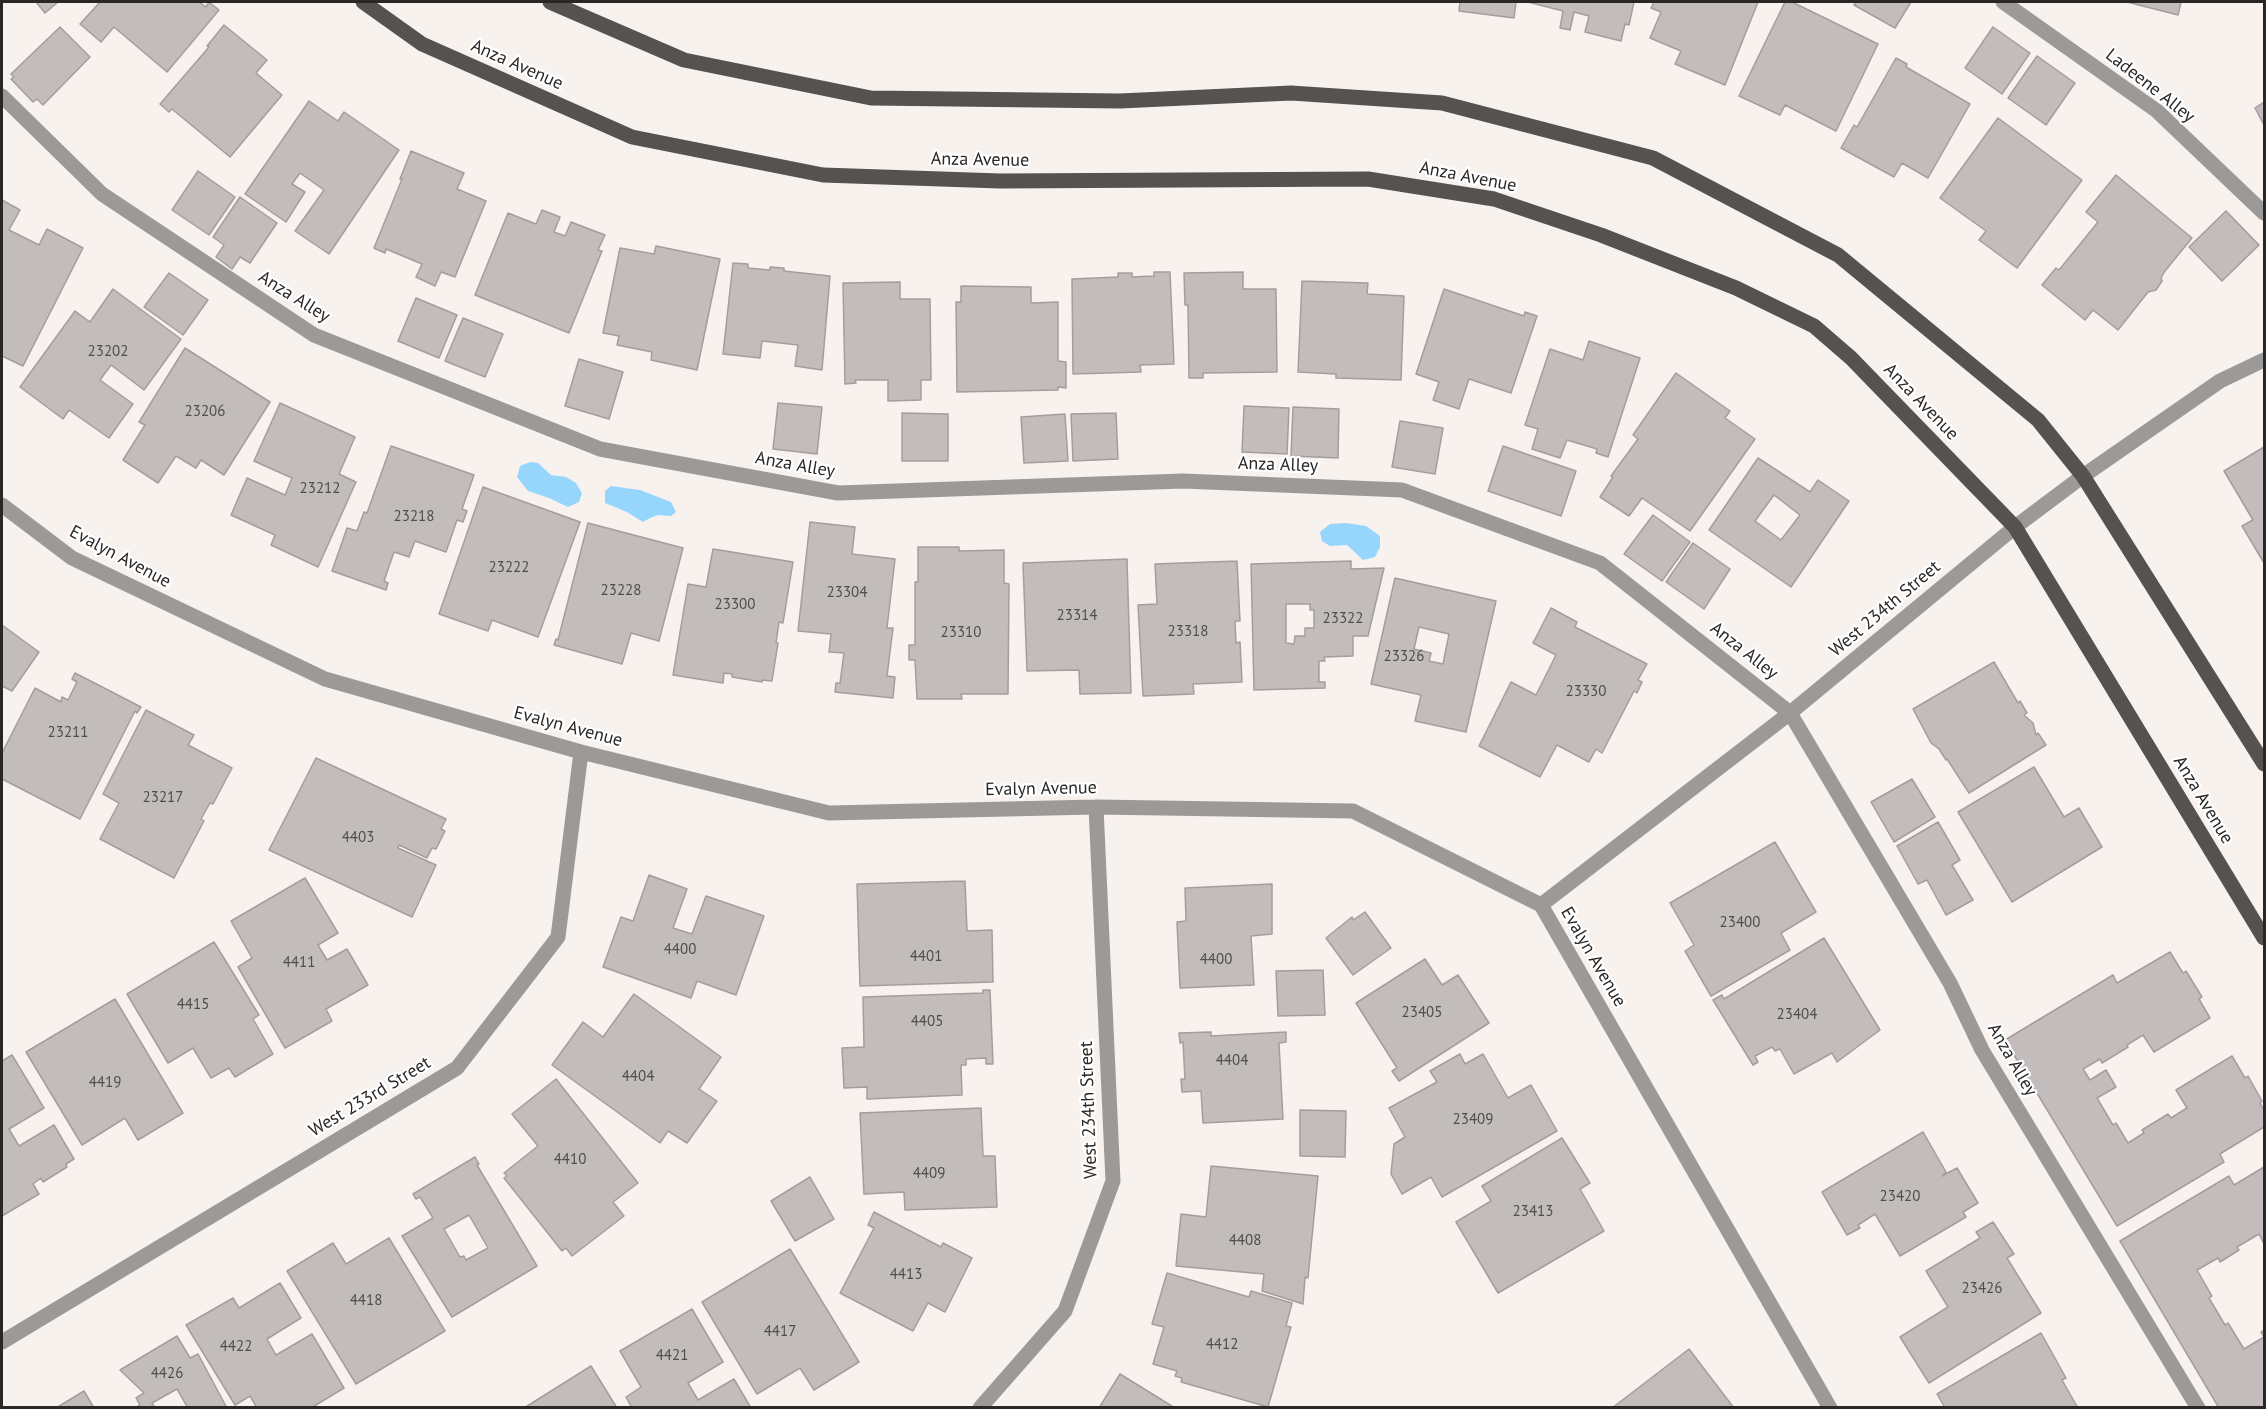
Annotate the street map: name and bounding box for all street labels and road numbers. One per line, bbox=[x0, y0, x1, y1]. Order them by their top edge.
street label: Anza Avenue bbox=[468, 35, 566, 95]
street label: Ladeene Alley bbox=[2101, 44, 2199, 128]
street label: Anza Avenue bbox=[931, 148, 1029, 172]
street label: Anza Avenue bbox=[1418, 157, 1518, 197]
street label: Anza Alley bbox=[254, 267, 334, 327]
street label: Anza Avenue bbox=[1879, 359, 1963, 445]
street label: Anza Alley bbox=[754, 447, 836, 483]
street label: Anza Alley bbox=[1237, 453, 1319, 477]
street label: Evalyn Avenue bbox=[66, 521, 174, 593]
street label: West 234th Street bbox=[1825, 556, 1945, 662]
street label: Anza Alley bbox=[1706, 618, 1782, 684]
street label: Evalyn Avenue bbox=[511, 702, 625, 752]
street label: Anza Avenue bbox=[2168, 752, 2238, 848]
street label: Evalyn Avenue bbox=[985, 777, 1097, 801]
street label: Evalyn Avenue bbox=[1556, 903, 1630, 1011]
street label: Anza Alley bbox=[1983, 1020, 2041, 1100]
street label: West 234th Street bbox=[1076, 1041, 1102, 1179]
street label: West 233rd Street bbox=[305, 1052, 435, 1142]

